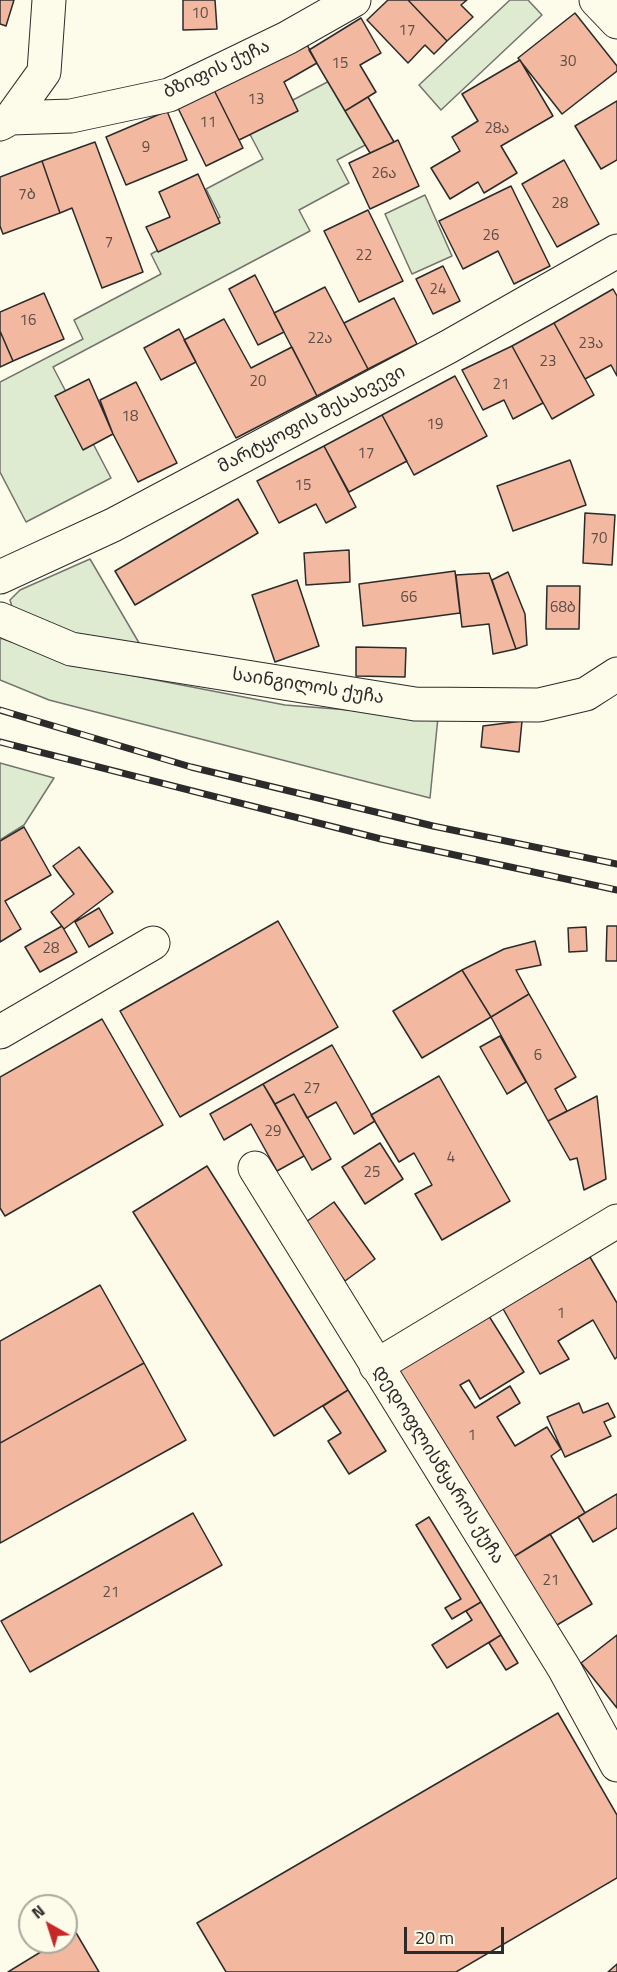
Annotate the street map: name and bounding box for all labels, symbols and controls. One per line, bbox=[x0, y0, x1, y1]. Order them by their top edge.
house number: 10 bbox=[192, 5, 208, 23]
house number: 17 bbox=[399, 22, 415, 40]
street label: ბზიფის ქუჩა bbox=[160, 36, 274, 104]
house number: 30 bbox=[560, 53, 576, 71]
house number: 15 bbox=[332, 55, 348, 73]
house number: 13 bbox=[248, 91, 264, 109]
house number: 11 bbox=[200, 114, 216, 132]
house number: 28ა bbox=[484, 120, 510, 138]
house number: 9 bbox=[142, 139, 150, 157]
house number: 26ა bbox=[371, 165, 397, 183]
house number: 7ბ bbox=[18, 186, 36, 204]
house number: 28 bbox=[552, 195, 568, 213]
house number: 26 bbox=[483, 227, 499, 245]
house number: 7 bbox=[105, 234, 113, 252]
house number: 22 bbox=[356, 247, 372, 265]
house number: 24 bbox=[430, 281, 446, 299]
house number: 16 bbox=[20, 312, 36, 330]
house number: 22ა bbox=[307, 330, 333, 348]
house number: 23ა bbox=[578, 335, 604, 353]
house number: 23 bbox=[540, 353, 556, 371]
street label: მარტყოფის შესახვევი bbox=[215, 361, 409, 479]
house number: 20 bbox=[250, 373, 266, 391]
house number: 21 bbox=[493, 376, 509, 394]
house number: 18 bbox=[122, 408, 138, 426]
house number: 19 bbox=[427, 416, 443, 434]
house number: 17 bbox=[358, 445, 374, 463]
house number: 15 bbox=[295, 477, 311, 495]
house number: 70 bbox=[591, 530, 607, 548]
house number: 66 bbox=[401, 589, 417, 607]
house number: 68ბ bbox=[550, 599, 576, 617]
street label: საინგილოს ქუჩა bbox=[231, 664, 385, 710]
house number: 28 bbox=[43, 940, 59, 958]
house number: 6 bbox=[534, 1047, 542, 1065]
house number: 27 bbox=[304, 1080, 320, 1098]
house number: 29 bbox=[265, 1123, 281, 1141]
house number: 4 bbox=[447, 1149, 455, 1167]
house number: 25 bbox=[364, 1164, 380, 1182]
house number: 1 bbox=[557, 1305, 565, 1323]
street label: დედოფლისწყაროს ქუჩა bbox=[368, 1362, 508, 1568]
house number: 1 bbox=[468, 1427, 476, 1445]
house number: 21 bbox=[543, 1572, 559, 1590]
house number: 21 bbox=[103, 1584, 119, 1602]
north arrow bbox=[18, 1894, 78, 1954]
text: N bbox=[26, 1899, 50, 1924]
scale bar bbox=[407, 1915, 508, 1953]
text: 20 m bbox=[415, 1924, 454, 1951]

